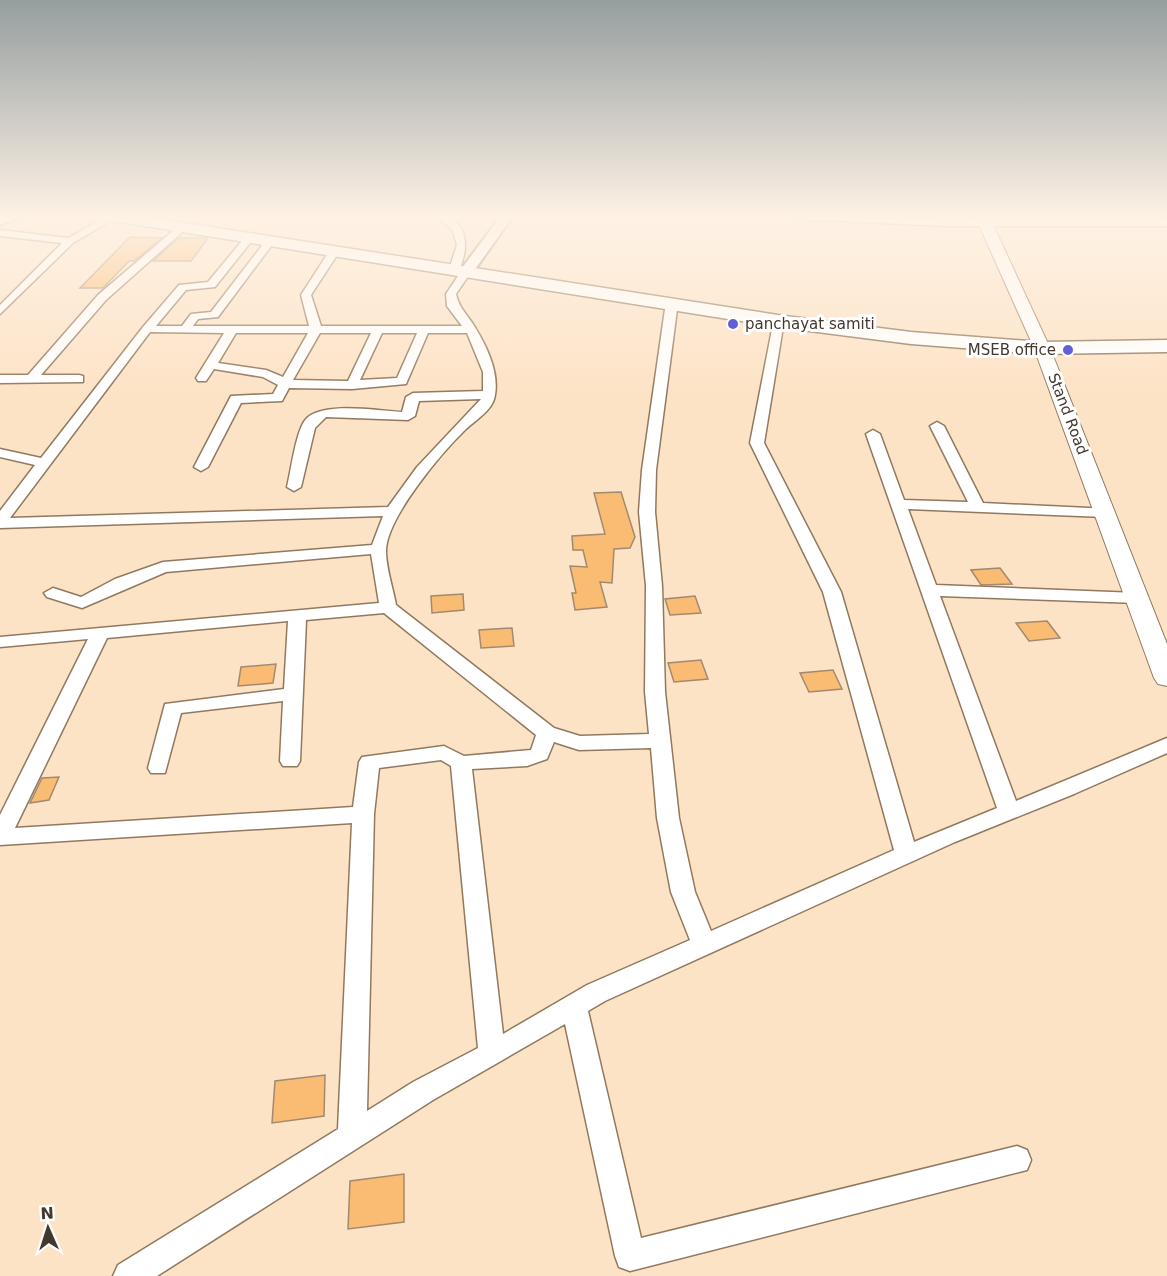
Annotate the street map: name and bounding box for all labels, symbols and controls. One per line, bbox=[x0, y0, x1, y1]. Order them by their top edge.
place label: panchayat samiti bbox=[745, 315, 875, 333]
marker: panchayat samiti bbox=[726, 317, 740, 331]
place label: MSEB office bbox=[968, 341, 1056, 359]
marker: MSEB office bbox=[1061, 343, 1075, 357]
street label: Stand Road bbox=[1044, 371, 1092, 457]
north arrow bbox=[18, 1198, 78, 1258]
text: N bbox=[40, 1204, 54, 1223]

